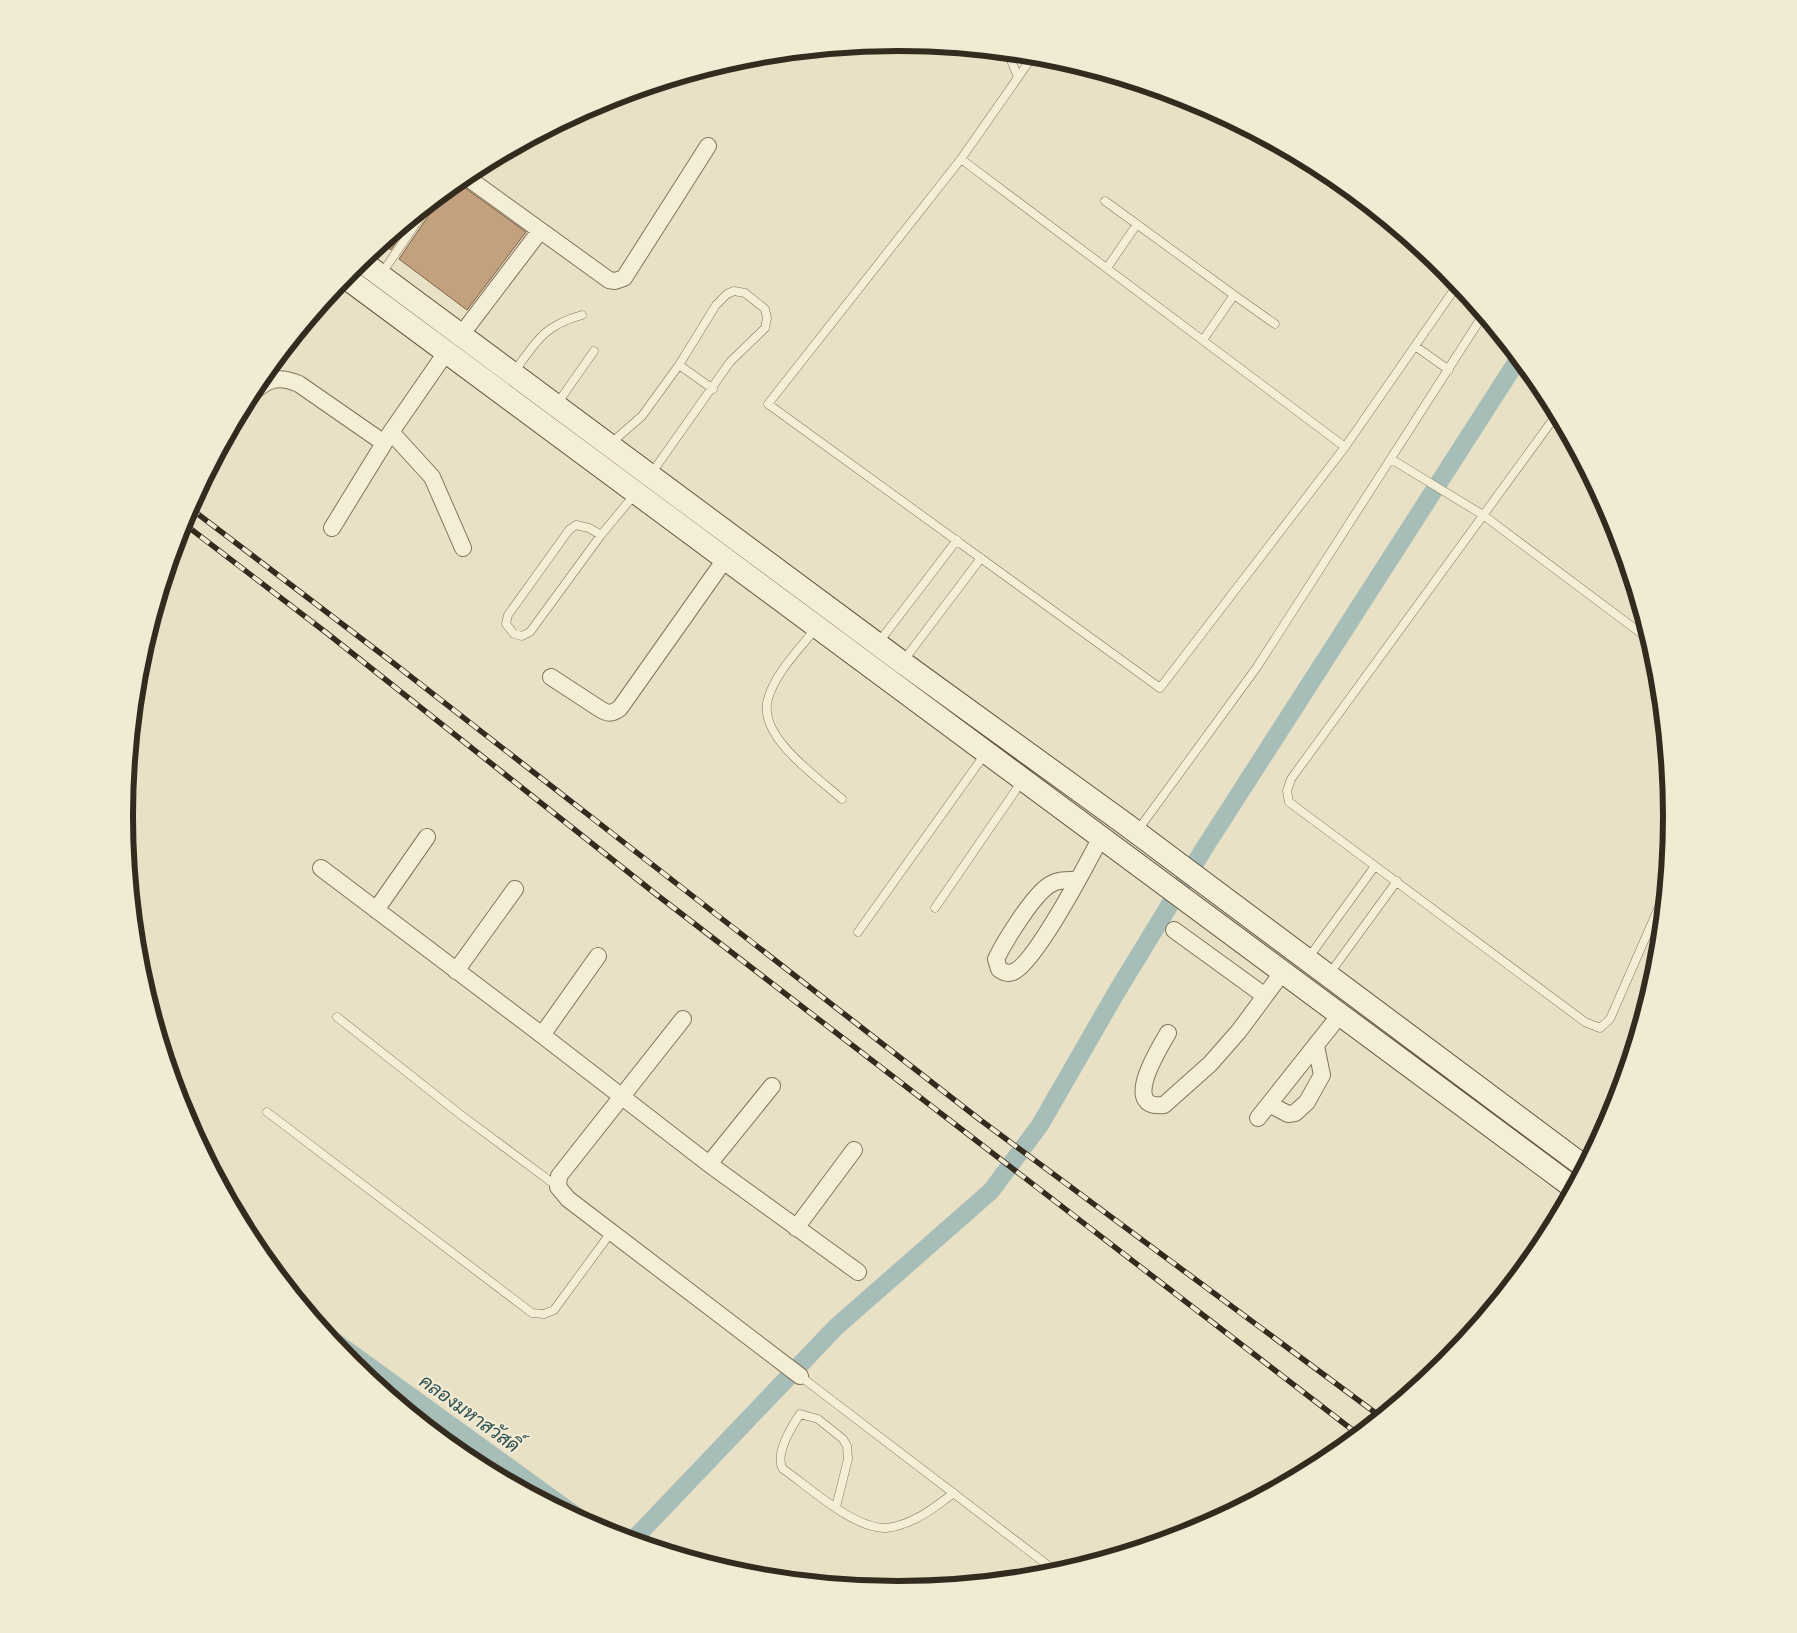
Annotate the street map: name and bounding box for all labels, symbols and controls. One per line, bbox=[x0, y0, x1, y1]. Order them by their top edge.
water label: คลองมหาสวัสดิ์ bbox=[415, 1364, 531, 1460]

